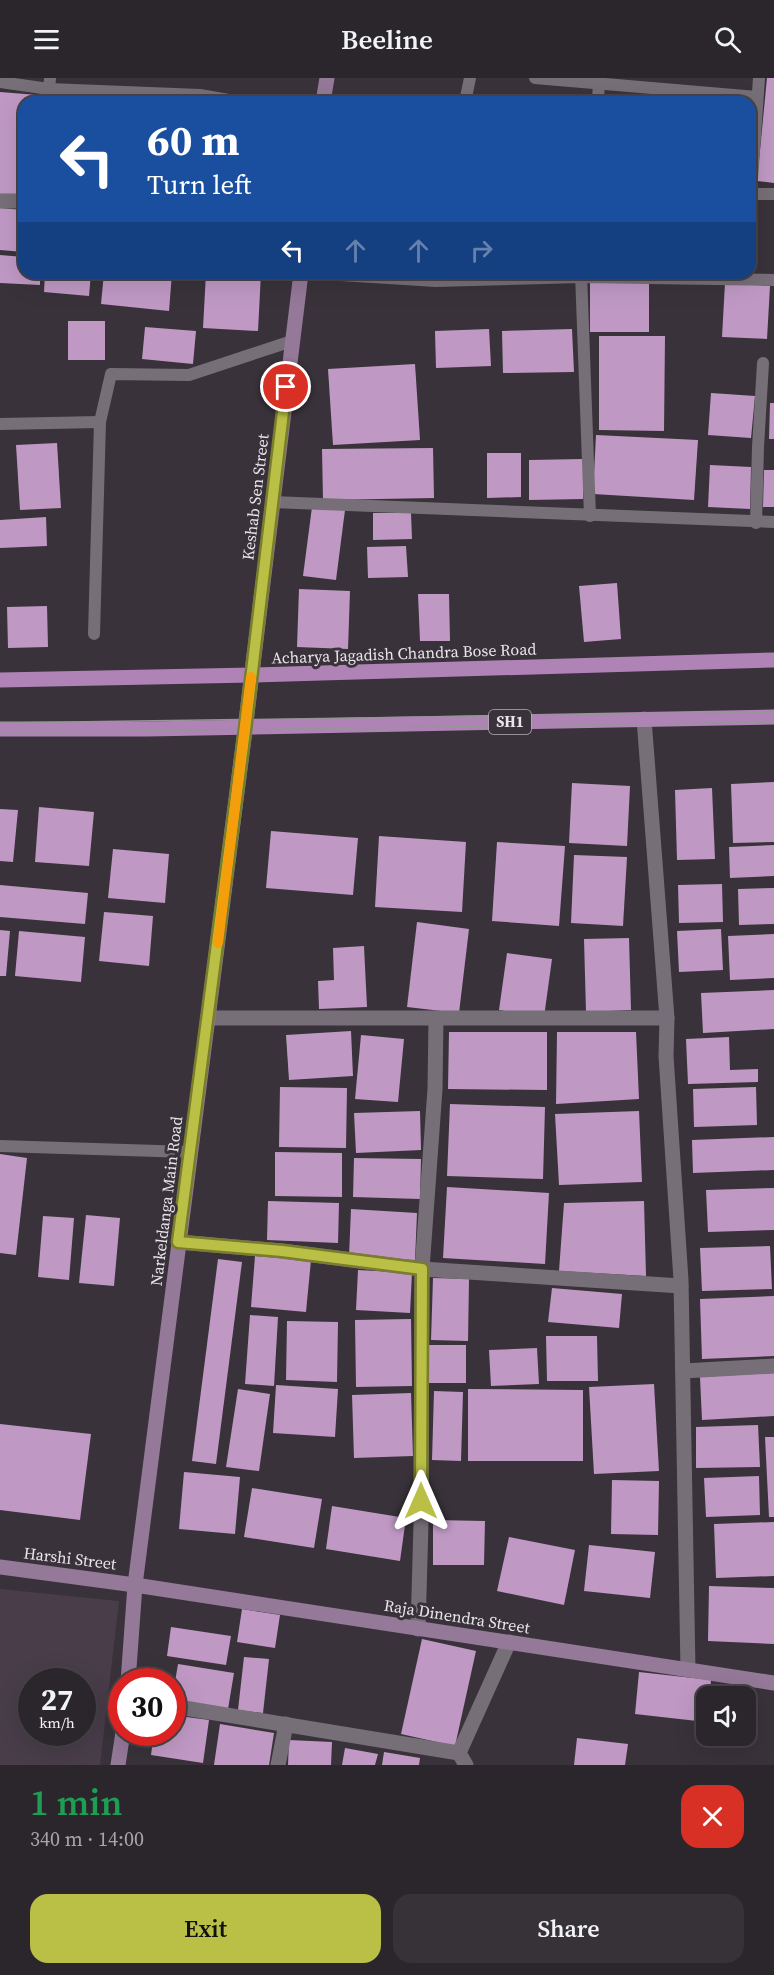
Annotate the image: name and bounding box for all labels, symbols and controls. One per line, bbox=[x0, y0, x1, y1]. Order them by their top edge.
text: Beeline bbox=[341, 21, 433, 58]
icon: menu bbox=[30, 23, 63, 56]
icon: search bbox=[711, 23, 744, 56]
text: 60 m bbox=[147, 111, 240, 169]
icon: left bbox=[48, 120, 126, 198]
text: Turn left bbox=[147, 166, 251, 203]
icon: left bbox=[276, 234, 309, 267]
icon: ahead bbox=[339, 234, 372, 267]
icon: ahead bbox=[402, 234, 435, 267]
icon: right bbox=[465, 234, 498, 267]
pin bbox=[260, 361, 311, 412]
icon: arrive bbox=[269, 370, 302, 403]
street label: Keshab Sen Street bbox=[236, 432, 274, 561]
street label: Acharya Jagadish Chandra Bose Road bbox=[271, 637, 537, 669]
road number: SH1 bbox=[489, 710, 531, 734]
street label: Narkeldanga Main Road bbox=[145, 1115, 187, 1287]
position arrow bbox=[389, 1469, 453, 1533]
street label: Harshi Street bbox=[22, 1541, 118, 1575]
street label: Raja Dinendra Street bbox=[382, 1594, 532, 1639]
speed limit sign: 30 bbox=[108, 1668, 186, 1746]
text: 27 bbox=[41, 1679, 73, 1720]
map controls bbox=[696, 1686, 756, 1746]
button: sound bbox=[696, 1686, 756, 1746]
text: km/h bbox=[39, 1712, 75, 1733]
text: 1 min bbox=[30, 1778, 122, 1827]
button: close bbox=[681, 1785, 744, 1848]
text: 340 m · 14:00 bbox=[30, 1825, 144, 1853]
button: Exit bbox=[30, 1894, 381, 1963]
button: Share bbox=[393, 1894, 744, 1963]

